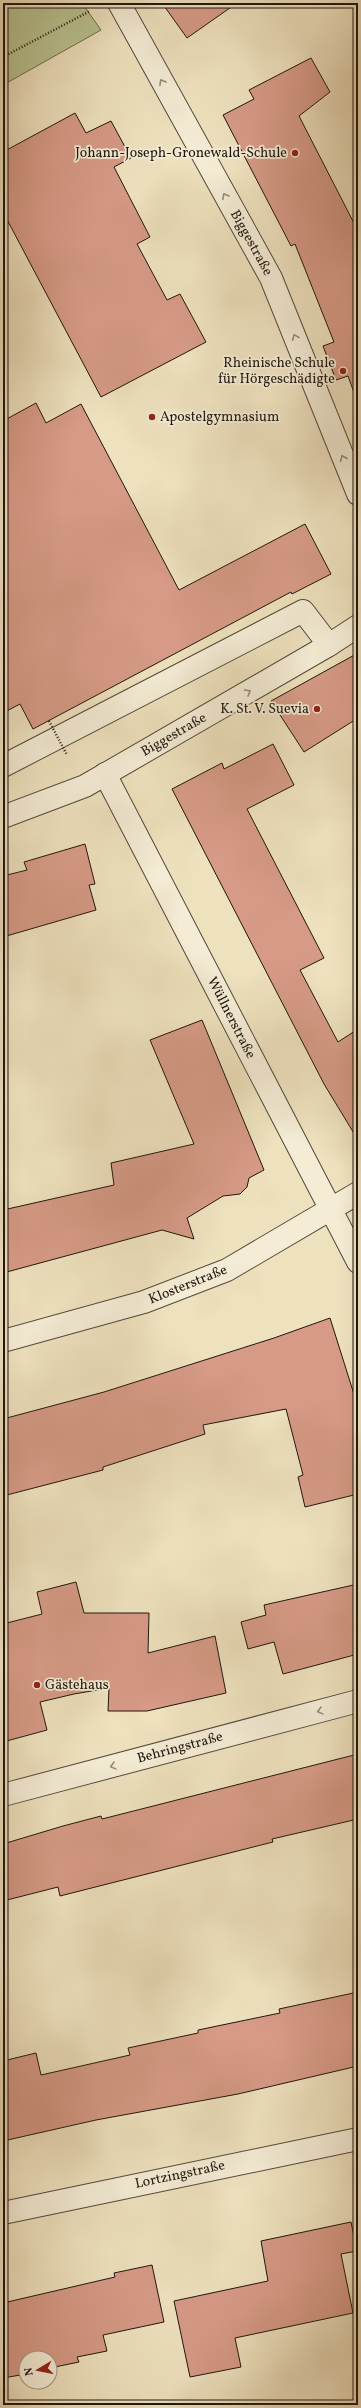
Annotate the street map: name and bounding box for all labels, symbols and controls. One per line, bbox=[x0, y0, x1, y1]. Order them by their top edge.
one-way arrow bbox=[160, 79, 167, 86]
place label: Johann-Joseph-Gronewald-Schule bbox=[75, 144, 287, 163]
marker: Johann-Joseph-Gronewald-Schule bbox=[290, 148, 300, 158]
one-way arrow bbox=[223, 193, 230, 200]
street label: Biggestraße bbox=[225, 207, 277, 280]
one-way arrow bbox=[291, 334, 299, 341]
place label: Rheinische Schule für Hörgeschädigte bbox=[218, 354, 335, 389]
marker: Rheinische Schule für Hörgeschädigte bbox=[338, 366, 348, 376]
place label: Apostelgymnasium bbox=[160, 408, 279, 427]
marker: Apostelgymnasium bbox=[147, 412, 157, 422]
one-way arrow bbox=[340, 454, 348, 461]
one-way arrow bbox=[244, 689, 251, 696]
place label: K. St. V. Suevia bbox=[220, 700, 309, 719]
marker: K. St. V. Suevia bbox=[312, 704, 322, 714]
street label: Biggestraße bbox=[138, 708, 211, 761]
street label: Wüllnerstraße bbox=[202, 974, 260, 1062]
street label: Klosterstraße bbox=[146, 1260, 230, 1309]
place label: Gästehaus bbox=[45, 1676, 109, 1695]
marker: Gästehaus bbox=[32, 1680, 42, 1690]
one-way arrow bbox=[317, 1706, 324, 1715]
street label: Behringstraße bbox=[135, 1727, 225, 1769]
one-way arrow bbox=[110, 1761, 117, 1770]
street label: Lortzingstraße bbox=[133, 2156, 227, 2194]
north arrow bbox=[18, 2350, 58, 2390]
text: N bbox=[22, 2366, 38, 2377]

